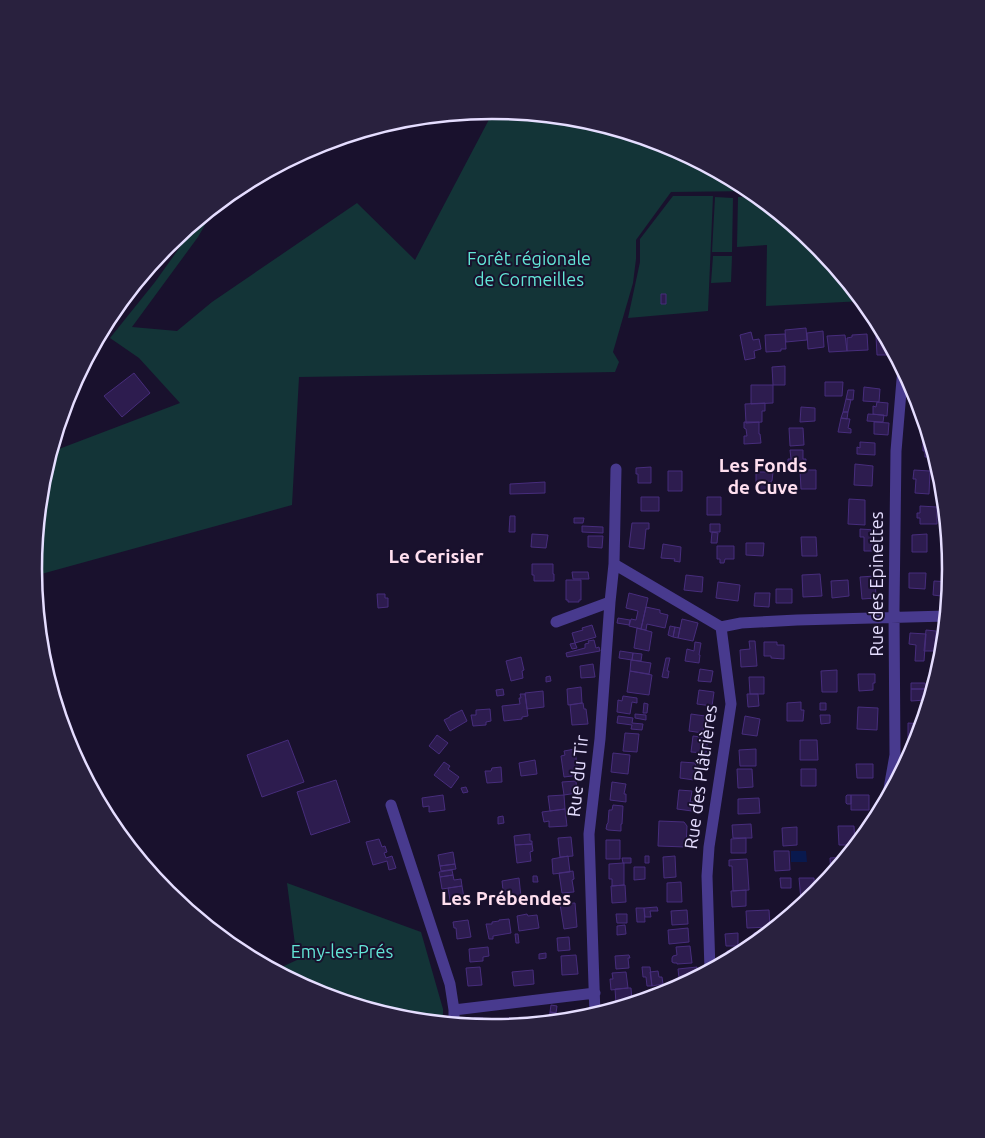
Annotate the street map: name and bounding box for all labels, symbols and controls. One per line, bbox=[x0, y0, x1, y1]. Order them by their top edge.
park label: Forêt régionale de Cormeilles bbox=[467, 248, 591, 289]
district label: Les Fonds de Cuve bbox=[719, 454, 807, 498]
street label: Rue des Epinettes bbox=[866, 511, 886, 657]
district label: Le Cerisier bbox=[389, 545, 484, 567]
street label: Rue des Plâtrières bbox=[680, 703, 720, 850]
street label: Rue du Tir bbox=[563, 734, 591, 818]
district label: Les Prébendes bbox=[441, 887, 571, 909]
park label: Emy-les-Prés bbox=[291, 941, 393, 961]

